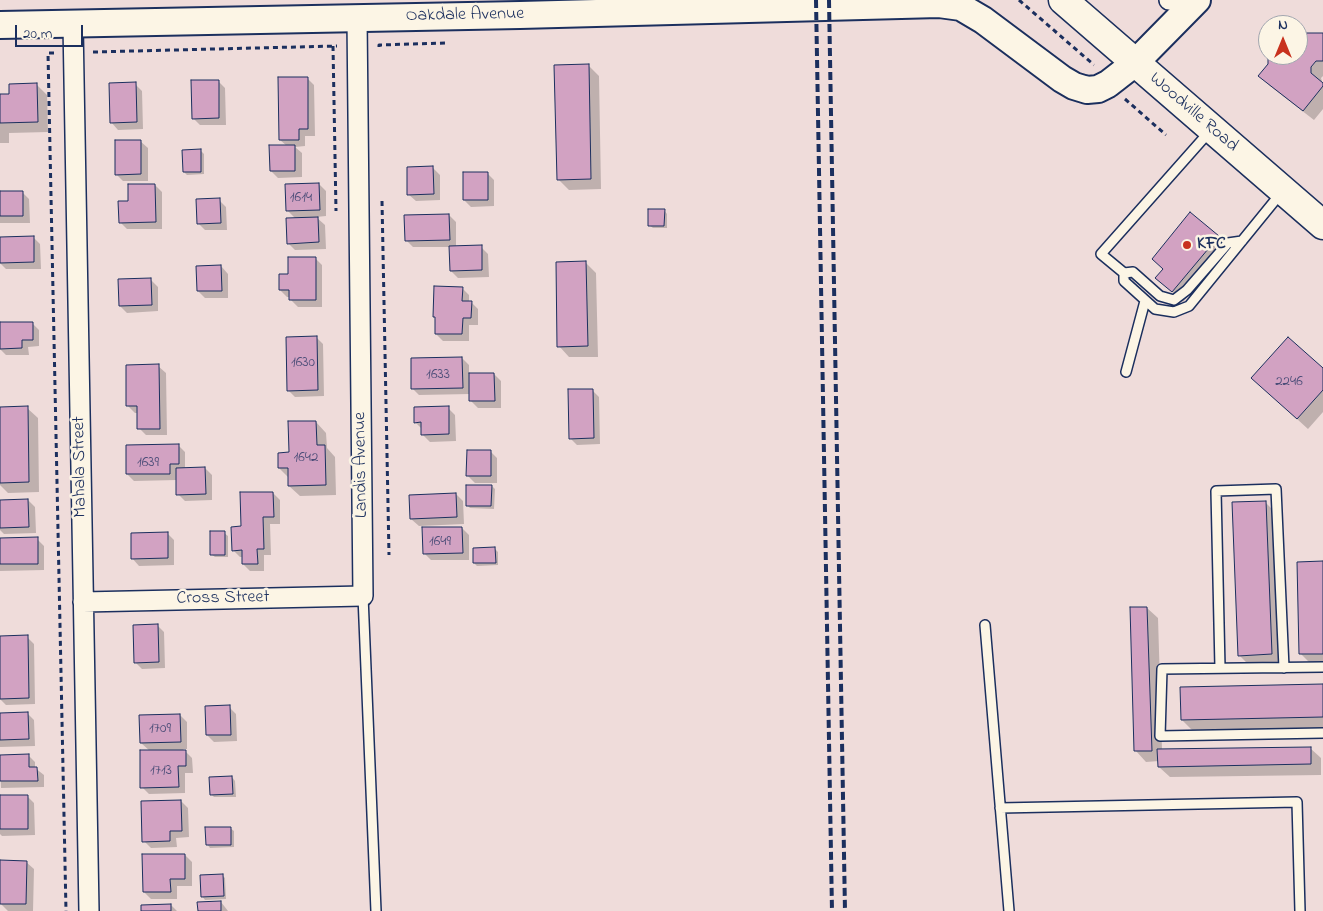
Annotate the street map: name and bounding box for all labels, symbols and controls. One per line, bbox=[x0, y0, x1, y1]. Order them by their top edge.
street label: Oakdale Avenue bbox=[405, 4, 525, 28]
scale bar bbox=[18, 15, 85, 47]
north arrow bbox=[1258, 15, 1308, 65]
text: N bbox=[1278, 15, 1288, 36]
text: 20 m bbox=[23, 23, 52, 45]
street label: Woodville Road bbox=[1144, 69, 1242, 157]
house number: 1614 bbox=[290, 190, 312, 208]
place label: KFC bbox=[1197, 234, 1226, 256]
marker: KFC bbox=[1181, 239, 1193, 251]
house number: 1630 bbox=[291, 355, 315, 373]
house number: 1633 bbox=[426, 367, 450, 385]
house number: 2246 bbox=[1275, 374, 1303, 392]
street label: Landis Avenue bbox=[350, 412, 374, 518]
street label: Mahala Street bbox=[69, 416, 93, 518]
house number: 1642 bbox=[293, 450, 319, 468]
house number: 1639 bbox=[137, 455, 159, 473]
house number: 1649 bbox=[429, 534, 451, 552]
street label: Cross Street bbox=[176, 587, 270, 611]
house number: 1709 bbox=[149, 721, 171, 739]
house number: 1713 bbox=[150, 763, 172, 781]

